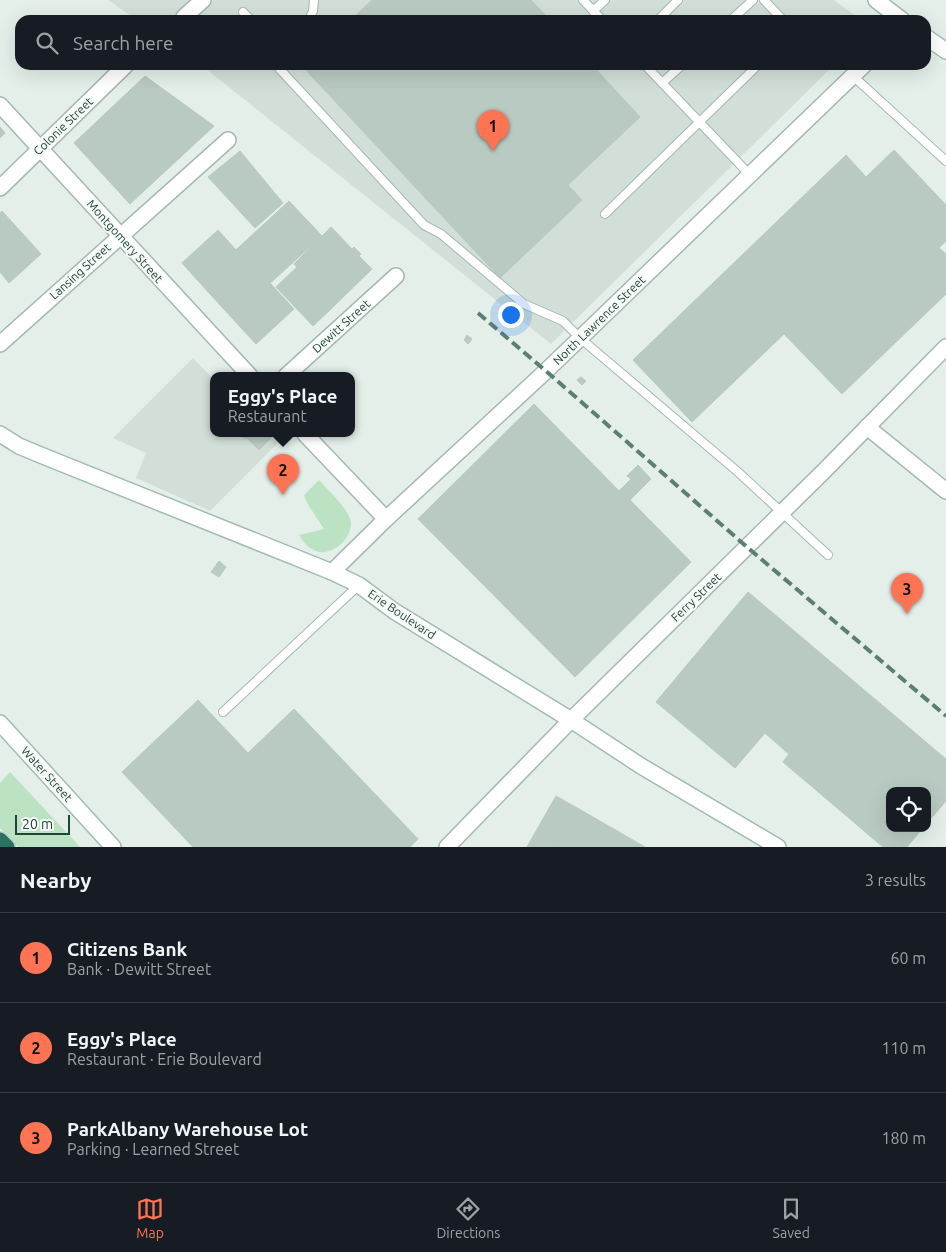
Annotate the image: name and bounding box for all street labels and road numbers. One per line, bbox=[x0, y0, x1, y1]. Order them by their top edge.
street label: Colonie Street bbox=[31, 94, 95, 157]
street label: Montgomery Street bbox=[84, 197, 166, 285]
street label: Lansing Street bbox=[47, 240, 113, 302]
street label: North Lawrence Street bbox=[550, 273, 648, 367]
street label: Dewitt Street bbox=[310, 297, 373, 355]
street label: Ferry Street bbox=[668, 570, 724, 624]
street label: Erie Boulevard bbox=[366, 587, 438, 641]
street label: Water Street bbox=[19, 744, 75, 804]

